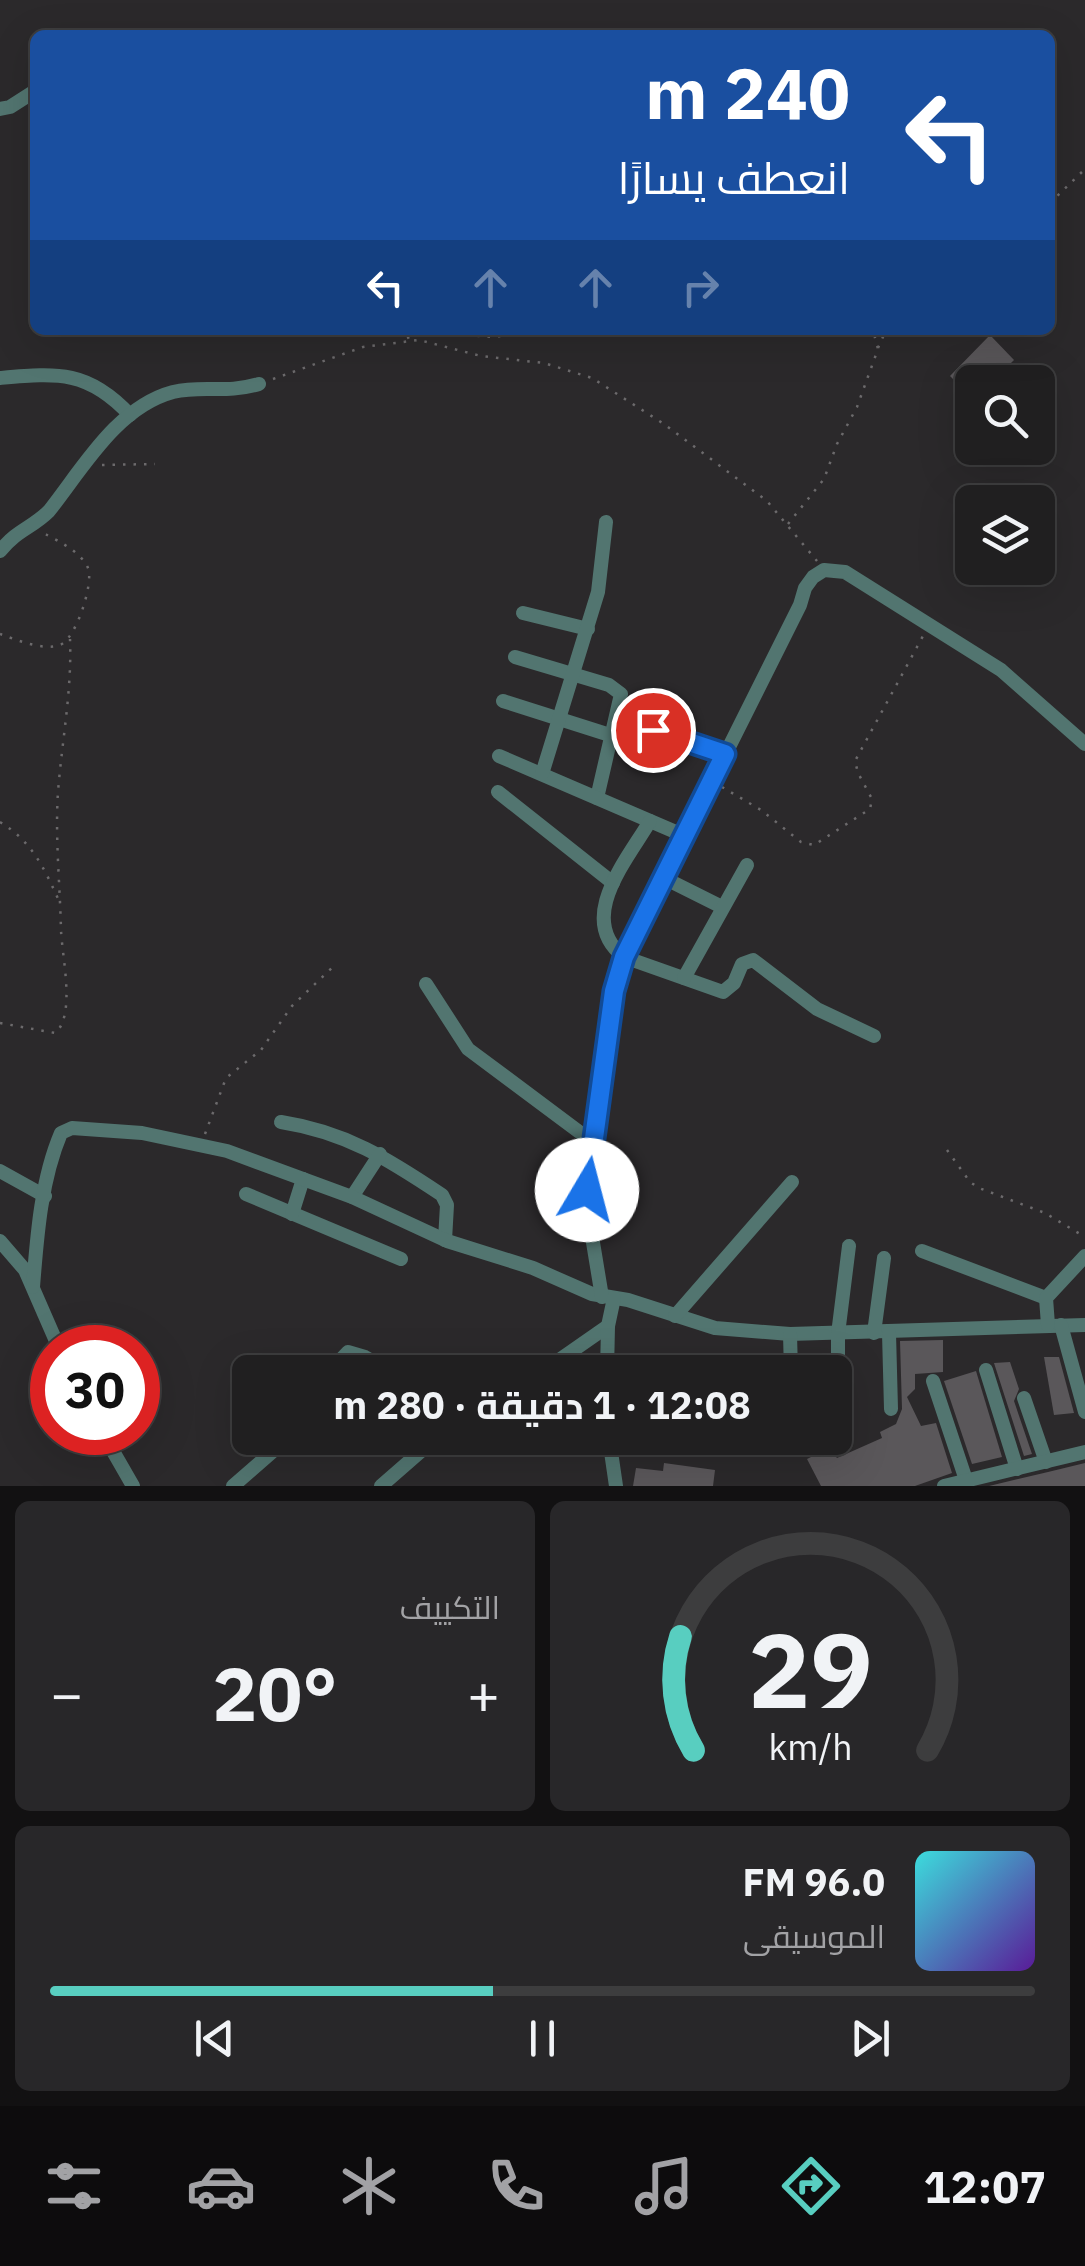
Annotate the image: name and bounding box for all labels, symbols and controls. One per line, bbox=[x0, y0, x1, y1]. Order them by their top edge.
text: 240 m bbox=[645, 47, 850, 138]
icon: left bbox=[885, 70, 1015, 200]
text: انعطف يسارًا bbox=[618, 148, 850, 206]
icon: left bbox=[358, 260, 413, 315]
icon: ahead bbox=[463, 260, 518, 315]
icon: ahead bbox=[568, 260, 623, 315]
icon: right bbox=[673, 260, 728, 315]
map controls bbox=[955, 365, 1055, 585]
button: search bbox=[955, 365, 1055, 465]
button: layers bbox=[955, 485, 1055, 585]
pin bbox=[611, 688, 696, 773]
icon: arrive bbox=[626, 703, 681, 758]
position arrow bbox=[535, 1138, 639, 1242]
speed limit sign: 30 bbox=[30, 1325, 160, 1455]
text: 12:08 · 1 دقيقة · 280 m bbox=[333, 1380, 751, 1429]
text: التكييف bbox=[400, 1586, 500, 1628]
text: 29 bbox=[748, 1601, 872, 1737]
text: 20° bbox=[212, 1644, 338, 1742]
text: − bbox=[50, 1658, 83, 1729]
text: + bbox=[467, 1658, 500, 1729]
text: km/h bbox=[768, 1723, 852, 1770]
text: 96.0 FM bbox=[742, 1857, 885, 1906]
text: الموسيقى bbox=[743, 1915, 885, 1957]
icon: previous bbox=[187, 2011, 242, 2066]
icon: pause bbox=[515, 2011, 570, 2066]
icon: next bbox=[843, 2011, 898, 2066]
icon: filters bbox=[39, 2151, 109, 2221]
icon: car bbox=[186, 2151, 256, 2221]
icon: climate bbox=[334, 2151, 404, 2221]
icon: phone bbox=[481, 2151, 551, 2221]
icon: music bbox=[629, 2151, 699, 2221]
icon: directions bbox=[776, 2151, 846, 2221]
text: 12:07 bbox=[923, 2157, 1046, 2215]

